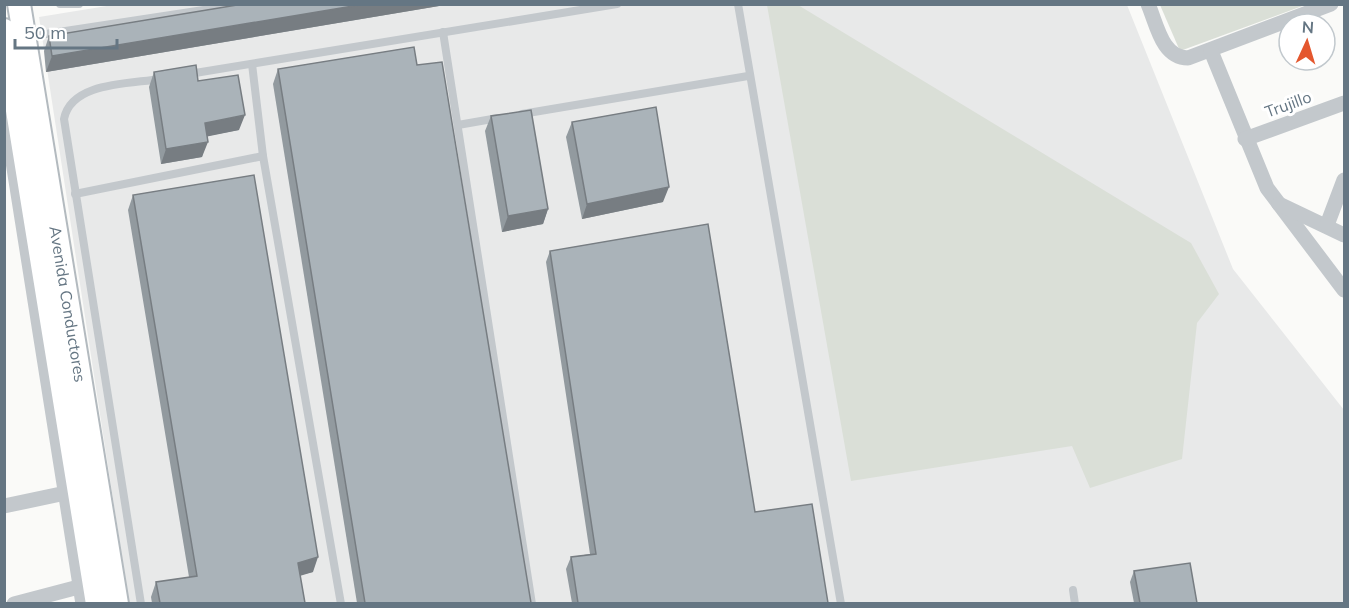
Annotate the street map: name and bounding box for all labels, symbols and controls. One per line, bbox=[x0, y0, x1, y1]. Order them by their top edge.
scale bar bbox=[15, 12, 117, 50]
north arrow bbox=[1277, 12, 1337, 72]
text: N bbox=[1301, 17, 1315, 37]
text: 50 m bbox=[24, 21, 66, 44]
street label: Trujillo bbox=[1262, 86, 1314, 122]
street label: Avenida Conductores bbox=[45, 225, 91, 384]

